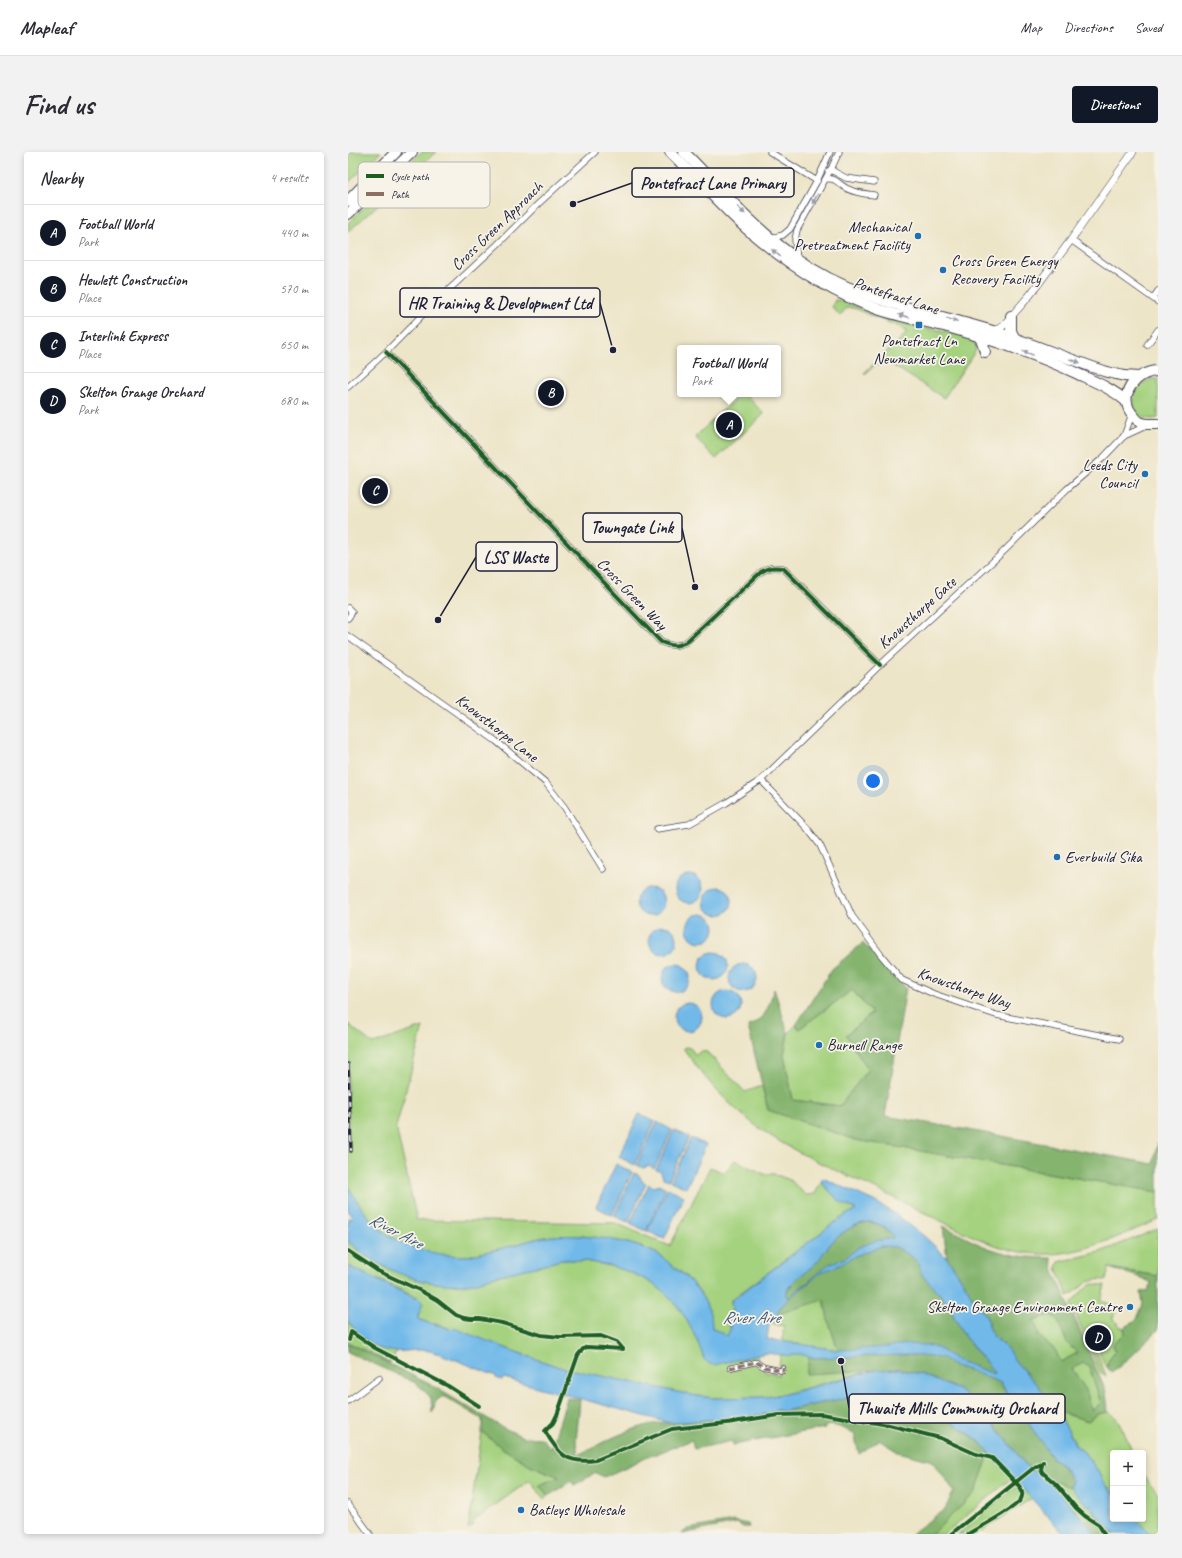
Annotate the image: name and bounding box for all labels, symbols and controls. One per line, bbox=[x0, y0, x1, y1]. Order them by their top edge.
text: Mapleaf bbox=[20, 16, 73, 40]
text: Map bbox=[1021, 19, 1042, 36]
text: Directions bbox=[1064, 19, 1113, 36]
text: Saved bbox=[1135, 19, 1162, 36]
button: Directions bbox=[1072, 86, 1158, 123]
text: Find us bbox=[24, 87, 94, 122]
legend bbox=[358, 162, 490, 208]
text: Nearby bbox=[40, 168, 83, 189]
callout: Pontefract Lane Primary bbox=[632, 168, 794, 197]
text: Cycle path bbox=[391, 169, 430, 183]
text: 4 results bbox=[270, 170, 308, 186]
text: Pontefract Lane Primary bbox=[640, 173, 787, 194]
street label: Cross Green Approach bbox=[447, 176, 548, 275]
text: Path bbox=[391, 187, 410, 201]
one-way arrow bbox=[811, 193, 818, 205]
one-way arrow bbox=[736, 205, 746, 215]
text: Football World bbox=[78, 215, 153, 234]
place label: Mechanical Pretreatment Facility bbox=[794, 217, 913, 255]
text: A bbox=[50, 225, 56, 241]
text: 440 m bbox=[280, 225, 308, 241]
marker: Mechanical Pretreatment Facility bbox=[913, 231, 923, 241]
text: Park bbox=[78, 234, 99, 250]
one-way arrow bbox=[770, 248, 781, 257]
place label: Cross Green Energy Recovery Facility bbox=[951, 251, 1059, 289]
marker: Cross Green Energy Recovery Facility bbox=[938, 265, 948, 275]
text: Hewlett Construction bbox=[78, 271, 187, 290]
street label: Pontefract Lane bbox=[851, 273, 943, 320]
text: B bbox=[50, 281, 56, 297]
text: 570 m bbox=[280, 281, 308, 297]
callout: HR Training & Development Ltd bbox=[400, 288, 600, 317]
text: Place bbox=[78, 290, 101, 306]
text: HR Training & Development Ltd bbox=[408, 293, 595, 314]
one-way arrow bbox=[898, 313, 910, 319]
one-way arrow bbox=[946, 317, 958, 323]
marker: Pontefract Ln Newmarket Lane bbox=[914, 320, 924, 330]
text: Interlink Express bbox=[78, 327, 168, 346]
place label: Pontefract Ln Newmarket Lane bbox=[873, 331, 967, 369]
text: C bbox=[50, 337, 56, 353]
text: 650 m bbox=[280, 337, 308, 353]
popup bbox=[677, 345, 781, 397]
text: Place bbox=[78, 346, 101, 362]
one-way arrow bbox=[1023, 350, 1034, 356]
text: Football World bbox=[692, 354, 766, 373]
one-way arrow bbox=[1069, 359, 1081, 365]
text: Park bbox=[692, 373, 712, 389]
pin: B bbox=[538, 378, 564, 408]
text: Skelton Grange Orchard bbox=[78, 383, 203, 402]
text: D bbox=[49, 393, 57, 409]
text: 680 m bbox=[280, 393, 308, 409]
text: Park bbox=[78, 402, 99, 418]
pin: A bbox=[716, 410, 742, 440]
place label: Leeds City Council bbox=[1083, 455, 1140, 493]
marker: Leeds City Council bbox=[1140, 469, 1150, 479]
pin: C bbox=[362, 476, 388, 506]
callout: Towngate Link bbox=[583, 513, 682, 542]
text: Towngate Link bbox=[591, 517, 675, 538]
callout: LSS Waste bbox=[476, 542, 557, 571]
text: LSS Waste bbox=[484, 547, 550, 568]
street label: Cross Green Way bbox=[593, 554, 673, 635]
street label: Knowsthorpe Gate bbox=[874, 571, 962, 653]
street label: Knowsthorpe Lane bbox=[452, 690, 544, 768]
your location bbox=[863, 771, 883, 791]
place label: Everbuild Sika bbox=[1065, 847, 1143, 867]
marker: Everbuild Sika bbox=[1052, 852, 1062, 862]
street label: Knowsthorpe Way bbox=[915, 963, 1015, 1014]
place label: Burnell Range bbox=[827, 1035, 904, 1055]
marker: Burnell Range bbox=[814, 1040, 824, 1050]
water label: River Aire bbox=[366, 1209, 428, 1254]
place label: Skelton Grange Environment Centre bbox=[927, 1297, 1124, 1317]
marker: Skelton Grange Environment Centre bbox=[1125, 1302, 1135, 1312]
water label: River Aire bbox=[722, 1307, 782, 1328]
pin: D bbox=[1085, 1323, 1111, 1353]
callout: Thwaite Mills Community Orchard bbox=[849, 1394, 1065, 1423]
text: Thwaite Mills Community Orchard bbox=[857, 1398, 1060, 1419]
map controls bbox=[1110, 1450, 1146, 1522]
button: + bbox=[1110, 1450, 1146, 1486]
button: − bbox=[1110, 1486, 1146, 1522]
place label: Batleys Wholesale bbox=[529, 1500, 626, 1520]
marker: Batleys Wholesale bbox=[516, 1505, 526, 1515]

